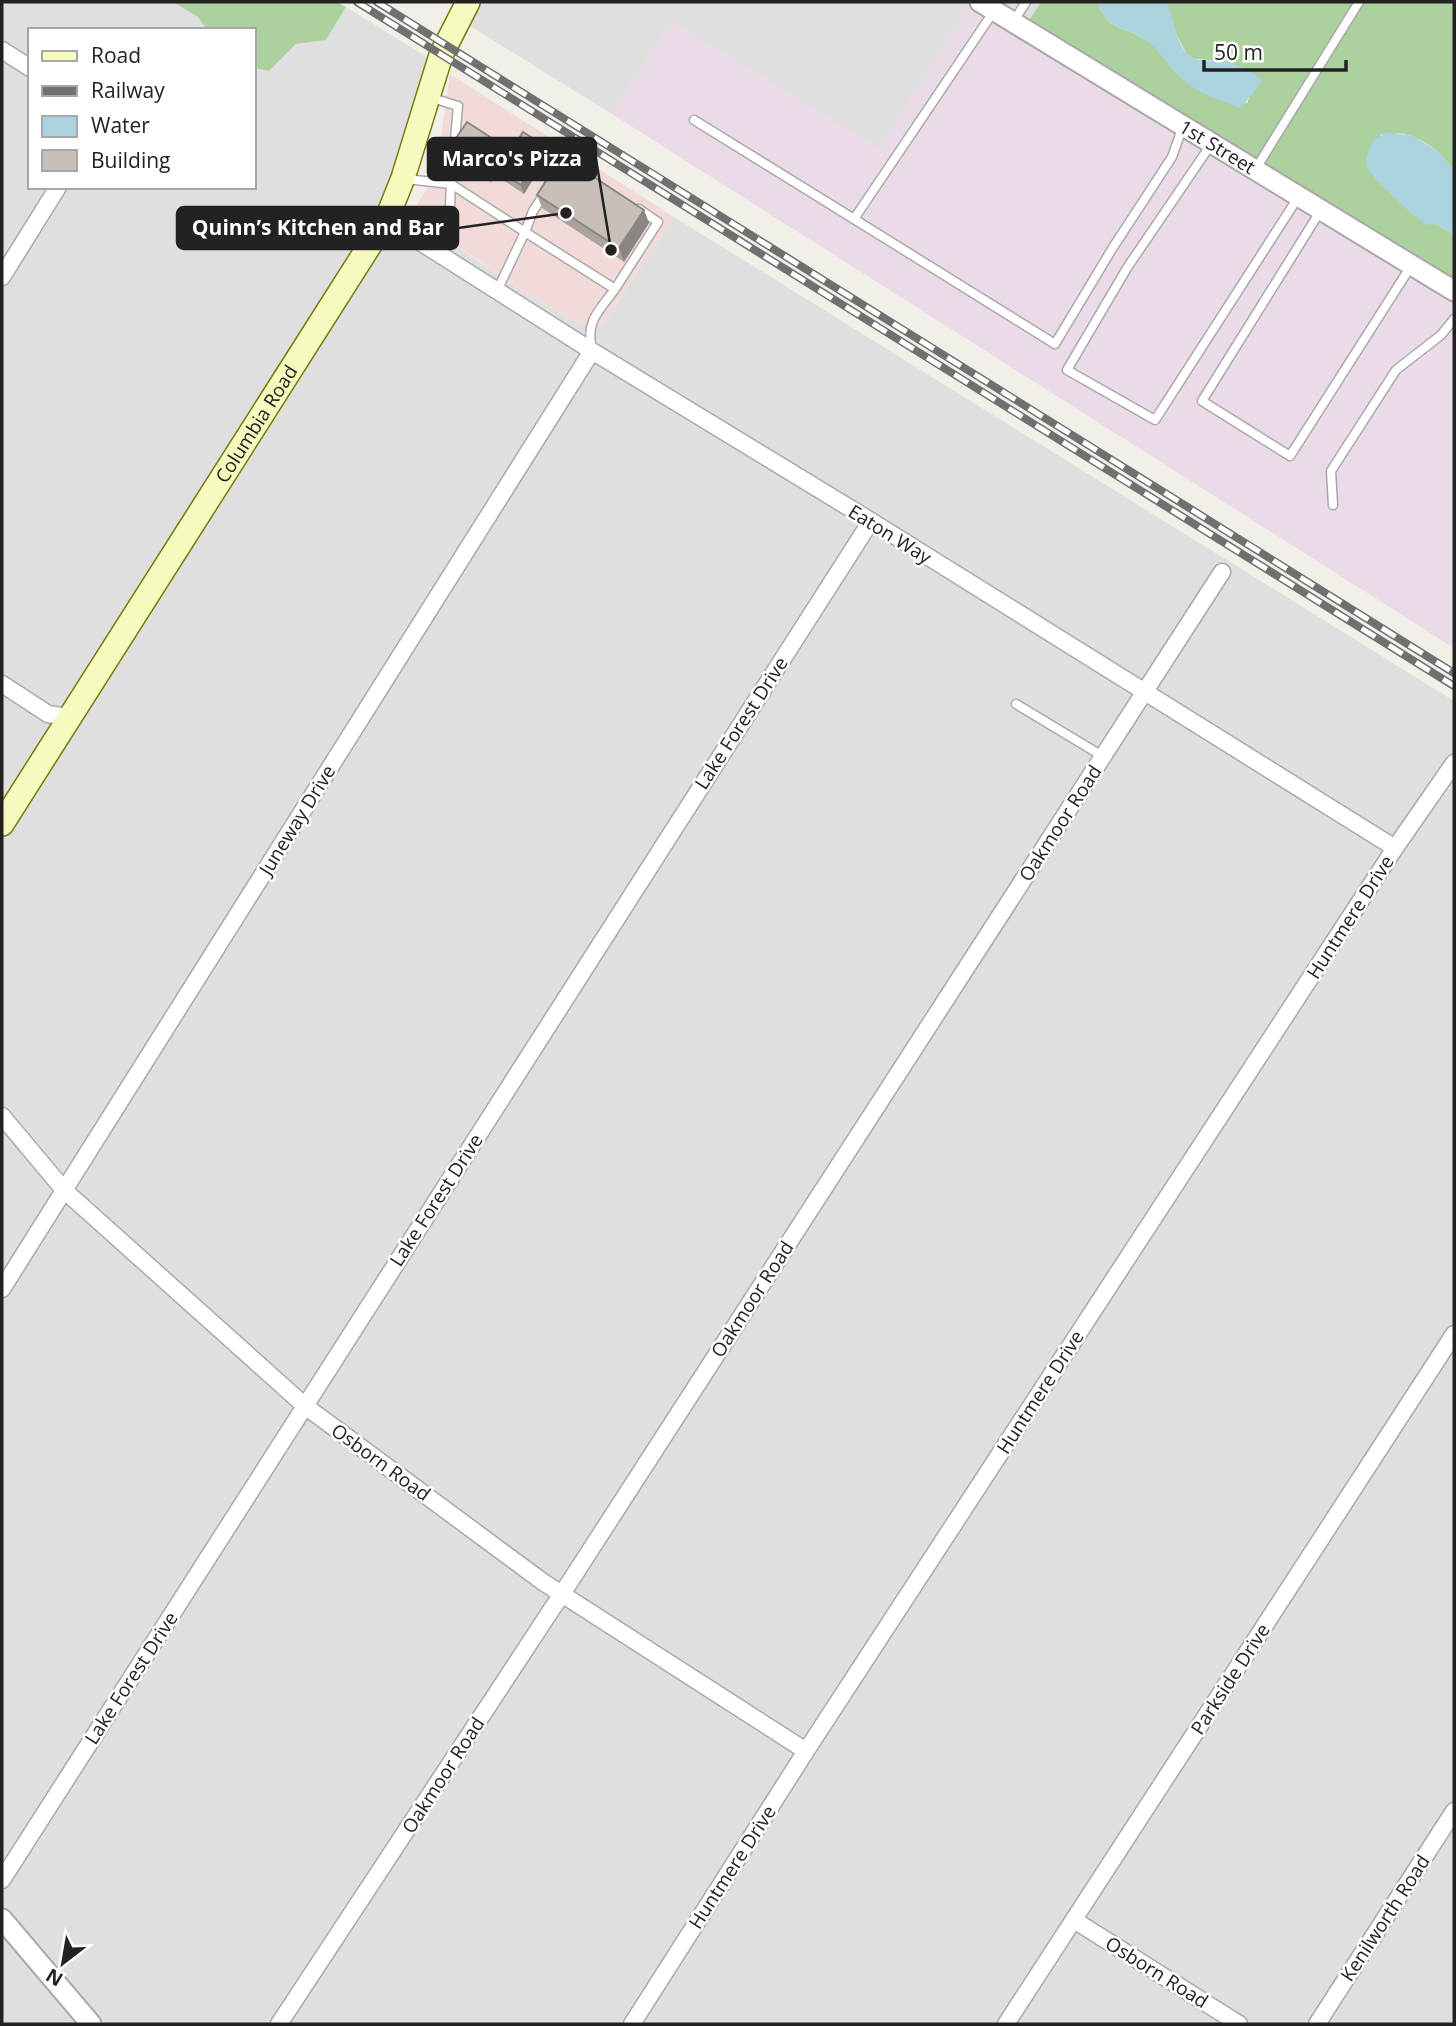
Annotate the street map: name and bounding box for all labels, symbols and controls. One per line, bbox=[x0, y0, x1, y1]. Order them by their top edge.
legend bbox=[28, 28, 256, 189]
scale bar bbox=[1204, 28, 1346, 72]
text: 50 m bbox=[1214, 38, 1263, 66]
text: Road bbox=[91, 41, 141, 69]
text: Railway bbox=[91, 76, 165, 104]
text: Water bbox=[91, 111, 150, 139]
street label: 1st Street bbox=[1174, 114, 1260, 180]
callout: Marco's Pizza bbox=[428, 138, 596, 180]
text: Marco's Pizza bbox=[442, 144, 582, 172]
text: Building bbox=[91, 146, 170, 174]
callout: Quinn’s Kitchen and Bar bbox=[177, 207, 458, 249]
text: Quinn’s Kitchen and Bar bbox=[192, 213, 445, 241]
street label: Columbia Road bbox=[209, 360, 303, 488]
street label: Eaton Way bbox=[843, 498, 937, 570]
street label: Lake Forest Drive bbox=[688, 652, 794, 794]
street label: Juneway Drive bbox=[252, 760, 341, 882]
street label: Oakmoor Road bbox=[1013, 760, 1107, 886]
street label: Huntmere Drive bbox=[1300, 850, 1400, 984]
street label: Lake Forest Drive bbox=[383, 1129, 489, 1271]
street label: Oakmoor Road bbox=[705, 1236, 799, 1362]
street label: Huntmere Drive bbox=[990, 1325, 1090, 1459]
street label: Osborn Road bbox=[326, 1417, 436, 1507]
street label: Lake Forest Drive bbox=[78, 1607, 184, 1749]
street label: Parkside Drive bbox=[1184, 1619, 1276, 1739]
street label: Oakmoor Road bbox=[396, 1712, 490, 1838]
street label: Huntmere Drive bbox=[682, 1800, 782, 1934]
street label: Kenilworth Road bbox=[1334, 1850, 1436, 1986]
north arrow bbox=[28, 1928, 98, 1998]
street label: Osborn Road bbox=[1101, 1930, 1213, 2014]
text: N bbox=[41, 1962, 68, 1993]

